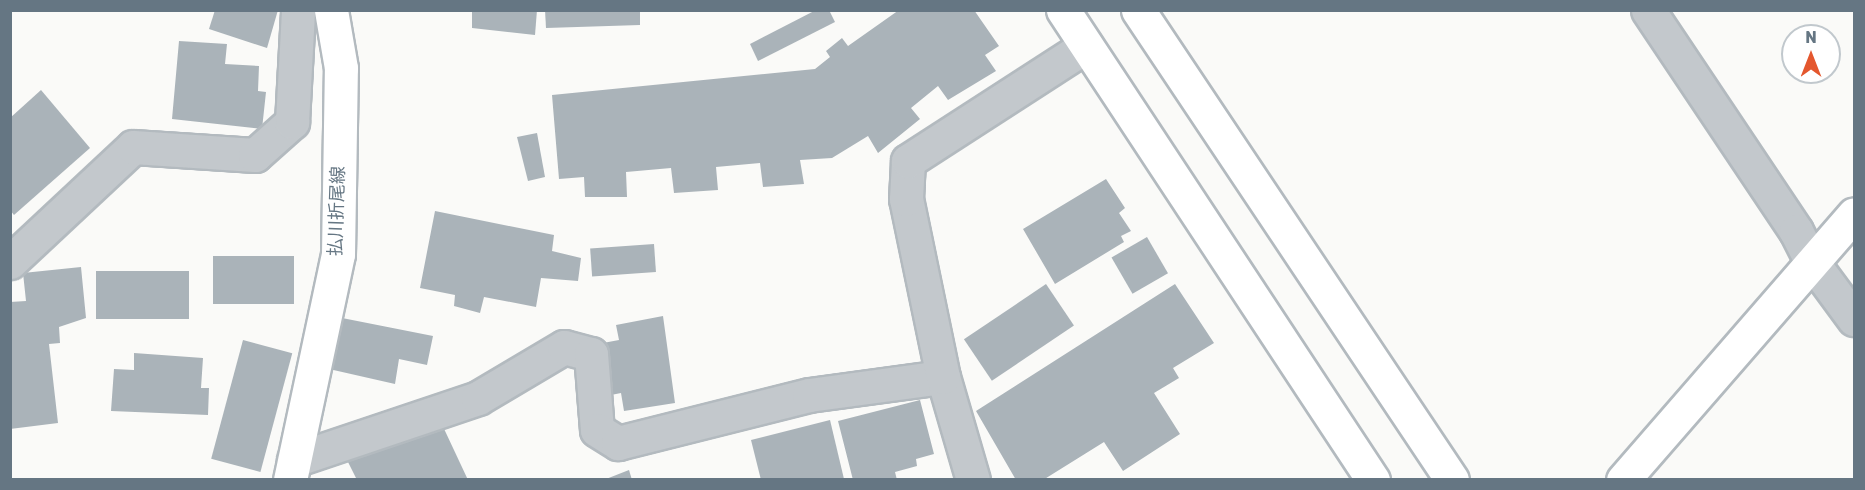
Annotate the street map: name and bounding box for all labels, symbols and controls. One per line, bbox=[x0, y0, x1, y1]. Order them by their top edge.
north arrow bbox=[1781, 24, 1841, 84]
text: N bbox=[1805, 28, 1817, 47]
street label: 払川折尾線 bbox=[325, 166, 349, 256]

